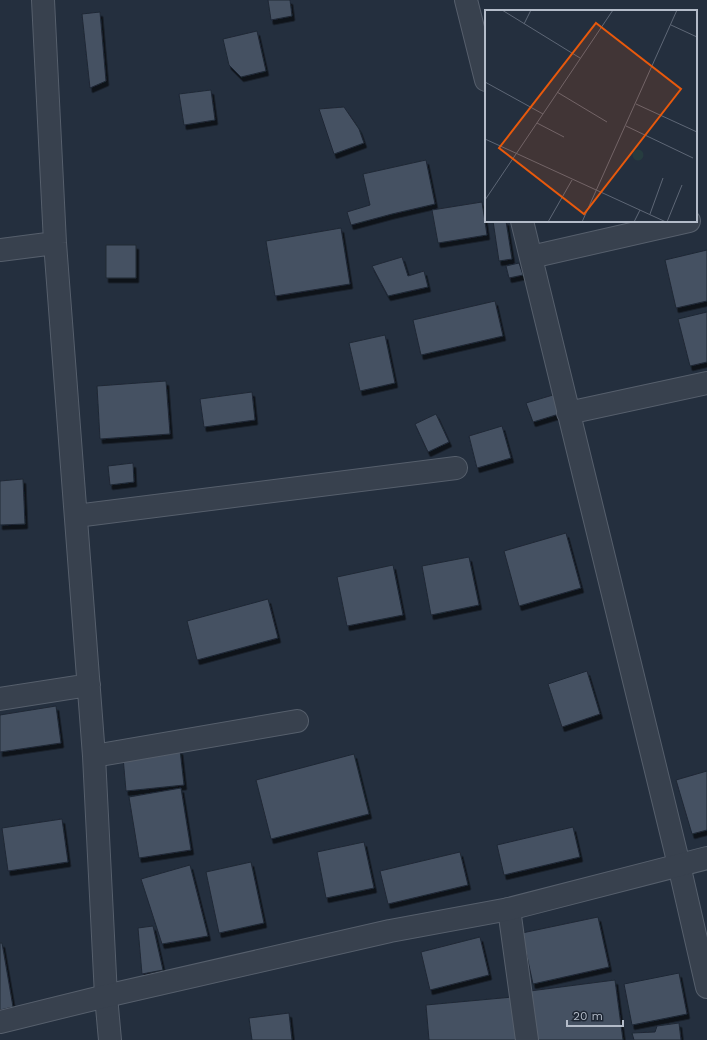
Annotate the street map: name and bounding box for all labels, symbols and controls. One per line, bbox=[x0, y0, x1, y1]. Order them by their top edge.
inset map bbox=[485, 10, 697, 222]
scale bar bbox=[567, 1002, 623, 1028]
text: 20 m bbox=[573, 1009, 603, 1023]

